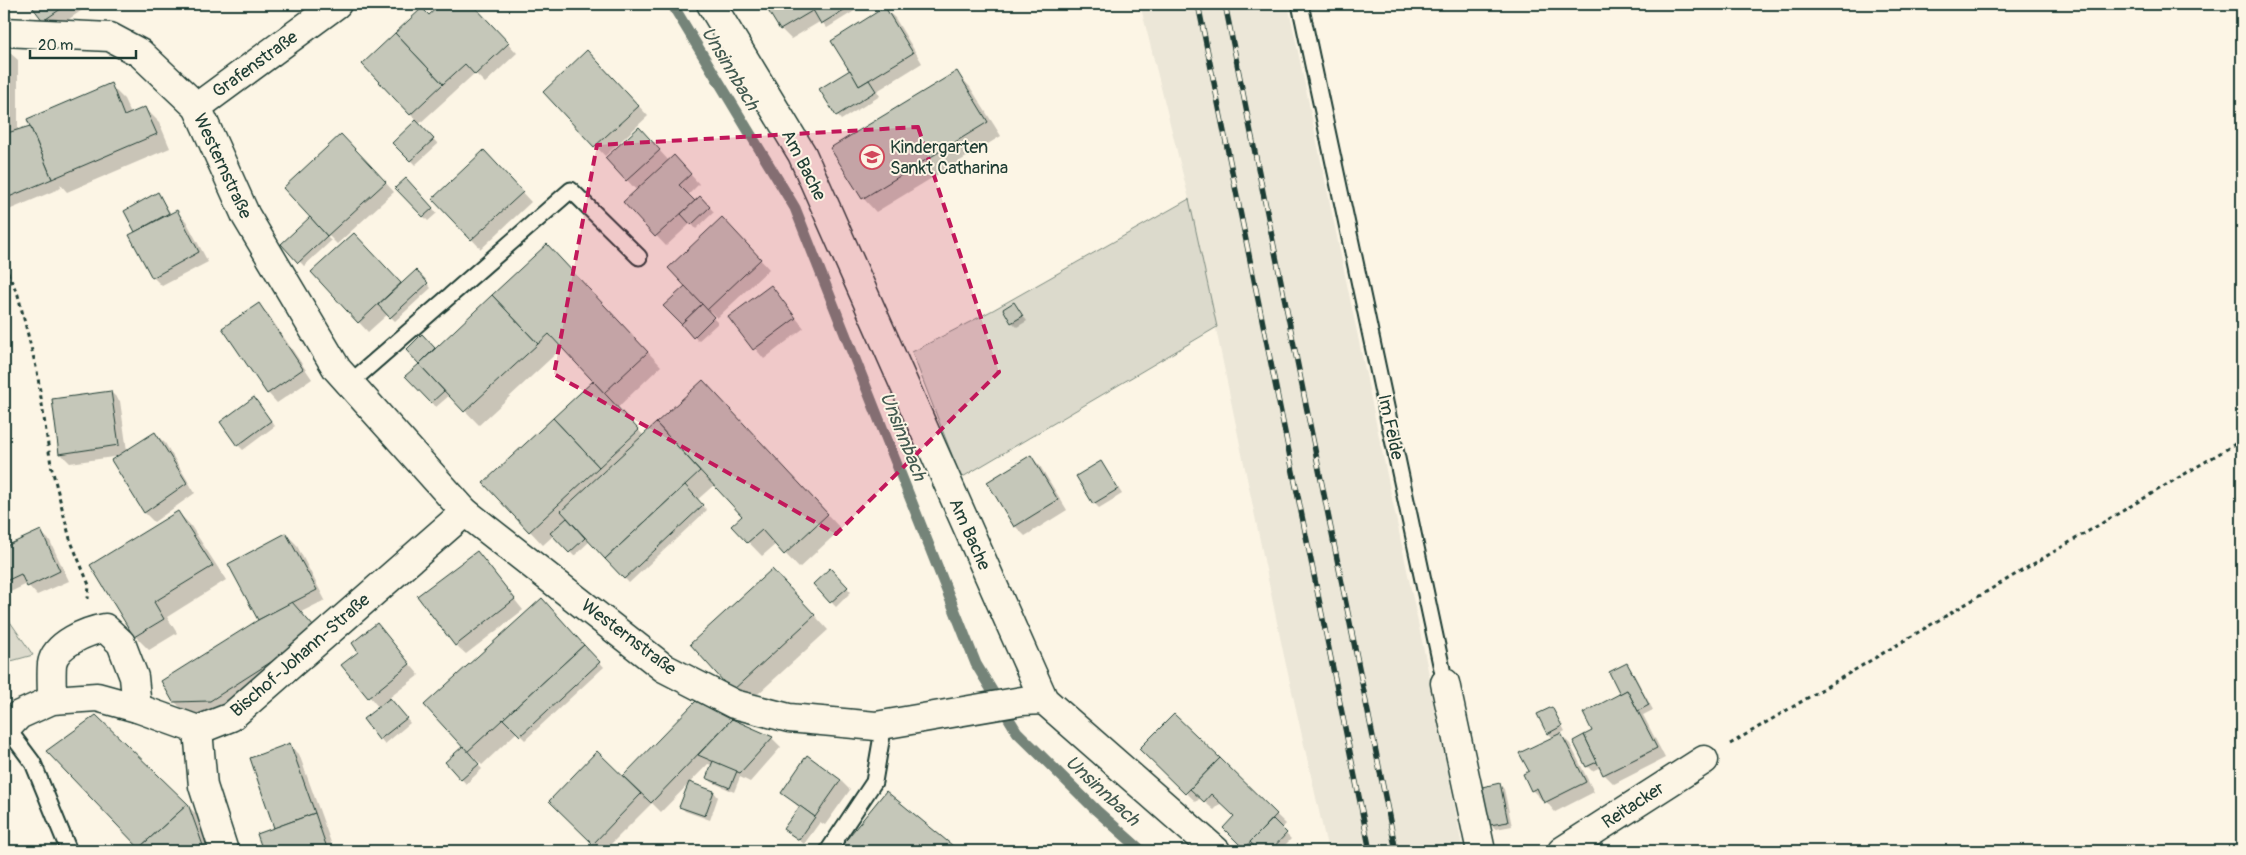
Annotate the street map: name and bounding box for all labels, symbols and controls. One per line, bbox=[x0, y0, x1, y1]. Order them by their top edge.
water label: Unsinnbach bbox=[696, 23, 765, 115]
street label: Grafenstraße bbox=[208, 26, 303, 103]
scale bar bbox=[30, 28, 136, 60]
text: 20 m bbox=[38, 36, 73, 55]
street label: Westernstraße bbox=[188, 110, 257, 223]
street label: Am Bache bbox=[776, 126, 831, 205]
place label: Kindergarten Sankt Catharina bbox=[890, 136, 1008, 180]
school or university icon: Kindergarten Sankt Catharina bbox=[859, 144, 885, 170]
water label: Unsinnbach bbox=[875, 389, 932, 485]
street label: Im Felde bbox=[1372, 392, 1409, 462]
street label: Am Bache bbox=[944, 495, 996, 574]
street label: Bischof-Johann-Straße bbox=[226, 588, 375, 722]
street label: Westernstraße bbox=[576, 594, 681, 681]
water label: Unsinnbach bbox=[1060, 750, 1145, 832]
street label: Reitacker bbox=[1598, 776, 1669, 834]

